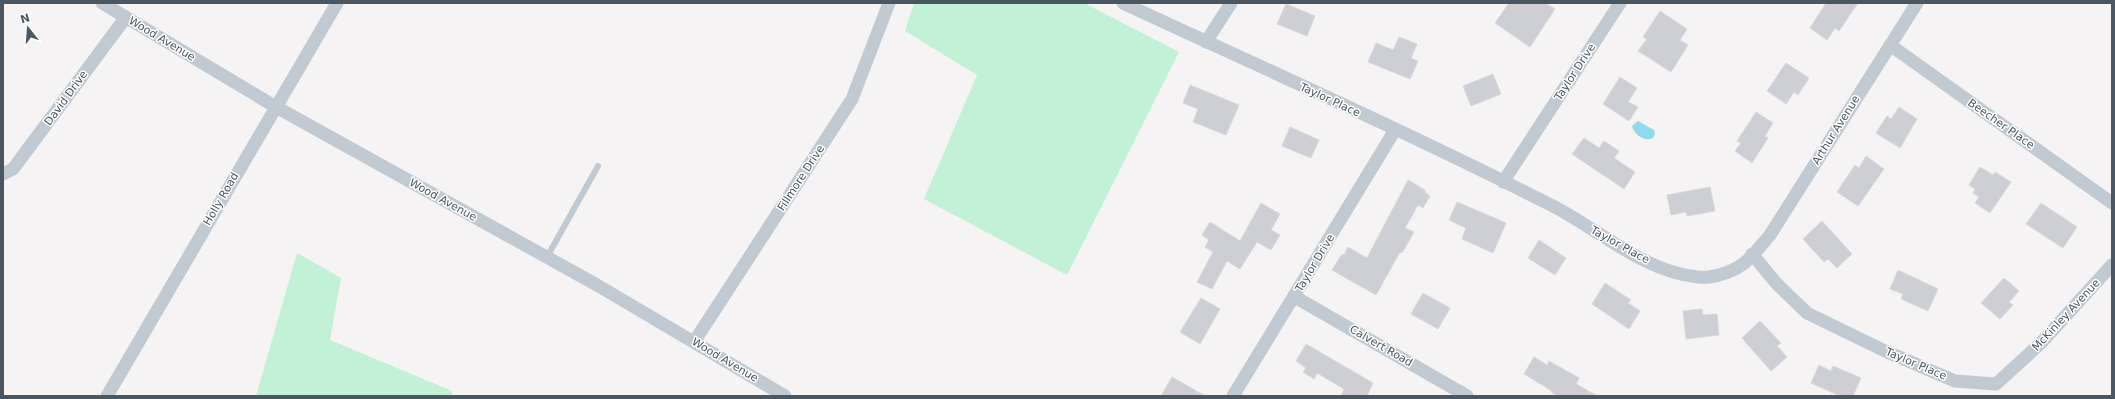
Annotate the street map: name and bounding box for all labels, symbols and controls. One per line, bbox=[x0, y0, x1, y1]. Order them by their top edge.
north arrow bbox=[8, 8, 48, 48]
text: N bbox=[19, 11, 32, 26]
street label: Wood Avenue bbox=[126, 14, 198, 64]
street label: Taylor Drive bbox=[1551, 41, 1598, 104]
street label: David Drive bbox=[42, 68, 90, 128]
street label: Taylor Place bbox=[1297, 80, 1363, 120]
street label: Arthur Avenue bbox=[1810, 93, 1863, 167]
street label: Beecher Place bbox=[1965, 96, 2037, 152]
street label: Fillmore Drive bbox=[775, 142, 827, 213]
street label: Holly Road bbox=[201, 170, 241, 228]
street label: Wood Avenue bbox=[407, 176, 479, 224]
street label: Taylor Place bbox=[1587, 223, 1652, 267]
street label: Taylor Drive bbox=[1292, 231, 1338, 295]
street label: McKinley Avenue bbox=[2029, 276, 2103, 354]
street label: Calvert Road bbox=[1347, 323, 1415, 369]
street label: Wood Avenue bbox=[689, 335, 761, 385]
street label: Taylor Place bbox=[1883, 345, 1949, 383]

